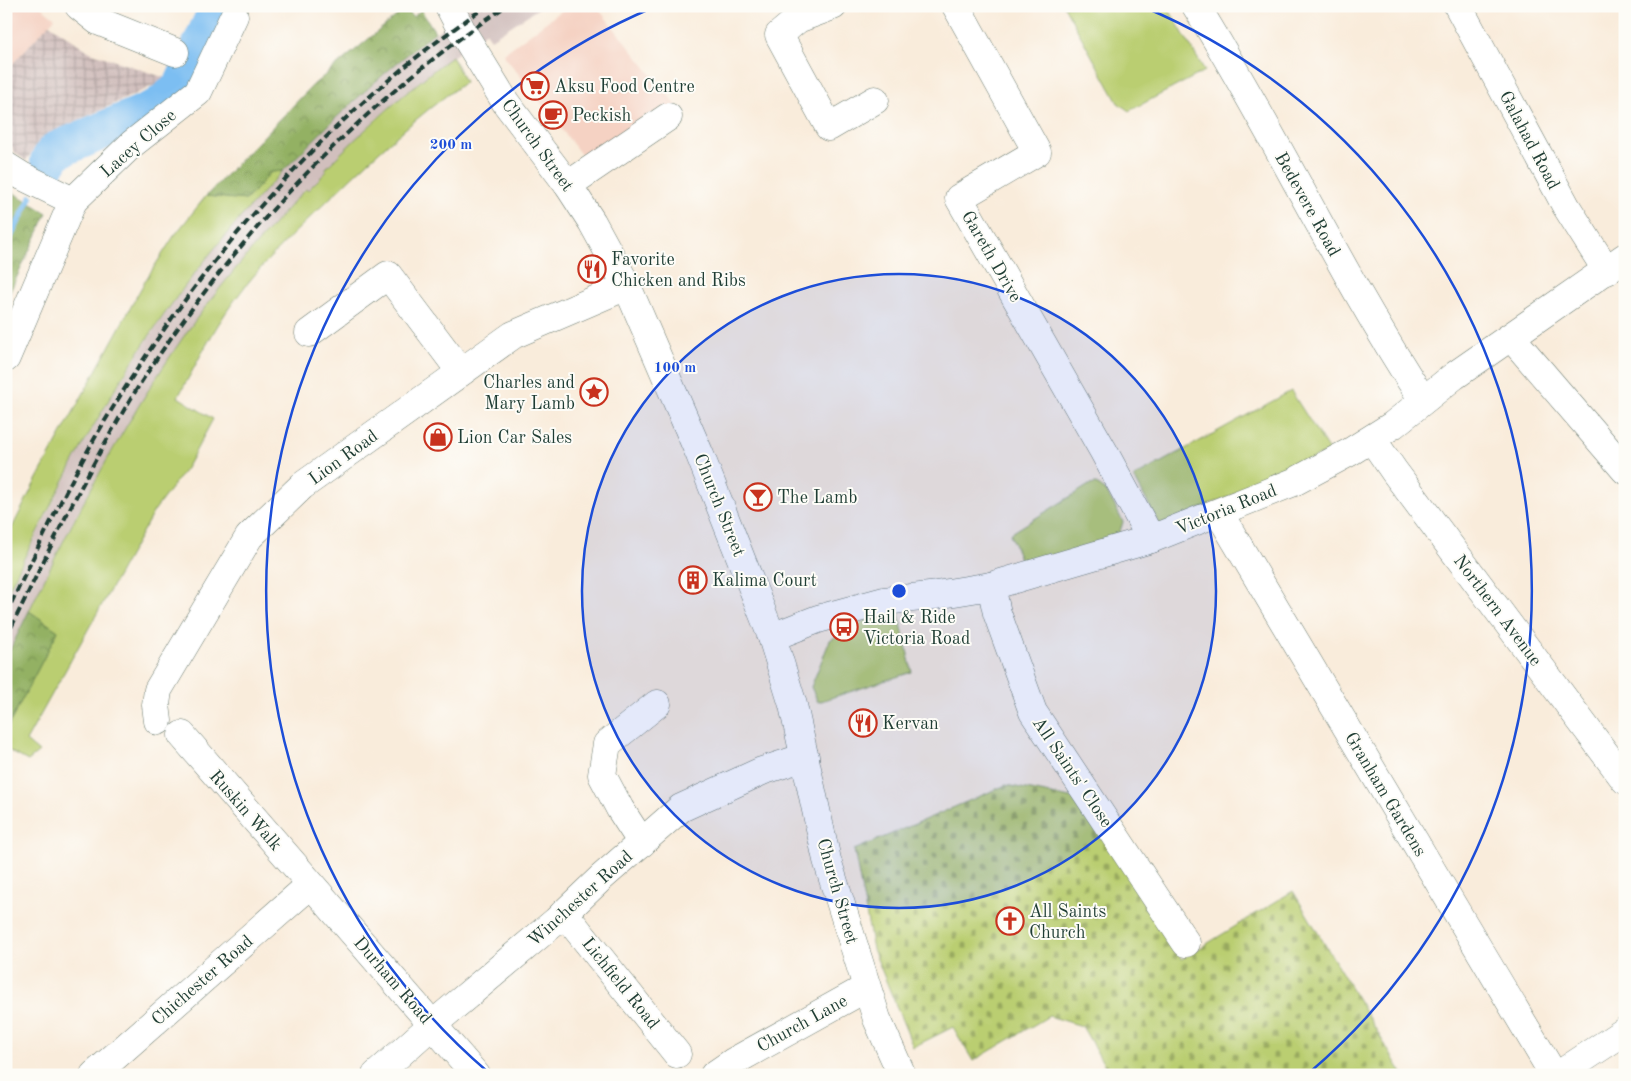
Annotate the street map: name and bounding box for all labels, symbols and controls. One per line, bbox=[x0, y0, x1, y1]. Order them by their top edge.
supermarket icon: Aksu Food Centre bbox=[520, 71, 550, 101]
place label: Aksu Food Centre bbox=[554, 78, 695, 96]
street label: Galahad Road bbox=[1496, 88, 1563, 193]
street label: Church Street bbox=[498, 96, 577, 195]
cafe icon: Peckish bbox=[538, 100, 568, 130]
street label: Lacey Close bbox=[97, 106, 180, 181]
place label: Peckish bbox=[572, 107, 631, 125]
text: 200 m bbox=[430, 138, 472, 153]
street label: Bedevere Road bbox=[1271, 149, 1343, 260]
street label: Gareth Drive bbox=[958, 208, 1024, 305]
place label: Favorite Chicken and Ribs bbox=[611, 251, 746, 290]
restaurant icon: Favorite Chicken and Ribs bbox=[577, 254, 607, 284]
text: 100 m bbox=[654, 361, 696, 376]
place label: Charles and Mary Lamb bbox=[483, 374, 575, 413]
place icon: Charles and Mary Lamb bbox=[579, 377, 609, 407]
shop icon: Lion Car Sales bbox=[423, 422, 453, 452]
street label: Lion Road bbox=[306, 427, 382, 489]
place label: Lion Car Sales bbox=[457, 429, 572, 447]
street label: Church Street bbox=[690, 451, 748, 559]
street label: Victoria Road bbox=[1173, 481, 1280, 538]
bar icon: The Lamb bbox=[743, 482, 773, 512]
place label: The Lamb bbox=[777, 489, 857, 507]
street label: Northern Avenue bbox=[1450, 552, 1545, 669]
building icon: Kalima Court bbox=[678, 565, 708, 595]
place label: Kalima Court bbox=[712, 572, 817, 590]
centre of rings bbox=[890, 582, 908, 600]
place label: Hail & Ride Victoria Road bbox=[863, 609, 970, 648]
bus stop icon: Hail & Ride Victoria Road bbox=[829, 612, 859, 642]
restaurant icon: Kervan bbox=[848, 708, 878, 738]
street label: All Saints' Close bbox=[1029, 714, 1116, 831]
place label: Kervan bbox=[882, 715, 939, 733]
street label: Granham Gardens bbox=[1341, 729, 1429, 860]
street label: Ruskin Walk bbox=[206, 767, 285, 854]
street label: Church Street bbox=[813, 836, 861, 946]
street label: Winchester Road bbox=[525, 847, 636, 950]
place label: All Saints Church bbox=[1029, 903, 1106, 942]
church icon: All Saints Church bbox=[995, 906, 1025, 936]
street label: Chichester Road bbox=[149, 932, 257, 1029]
street label: Durham Road bbox=[350, 934, 435, 1028]
street label: Lichfield Road bbox=[578, 935, 662, 1033]
street label: Church Lane bbox=[754, 992, 851, 1056]

